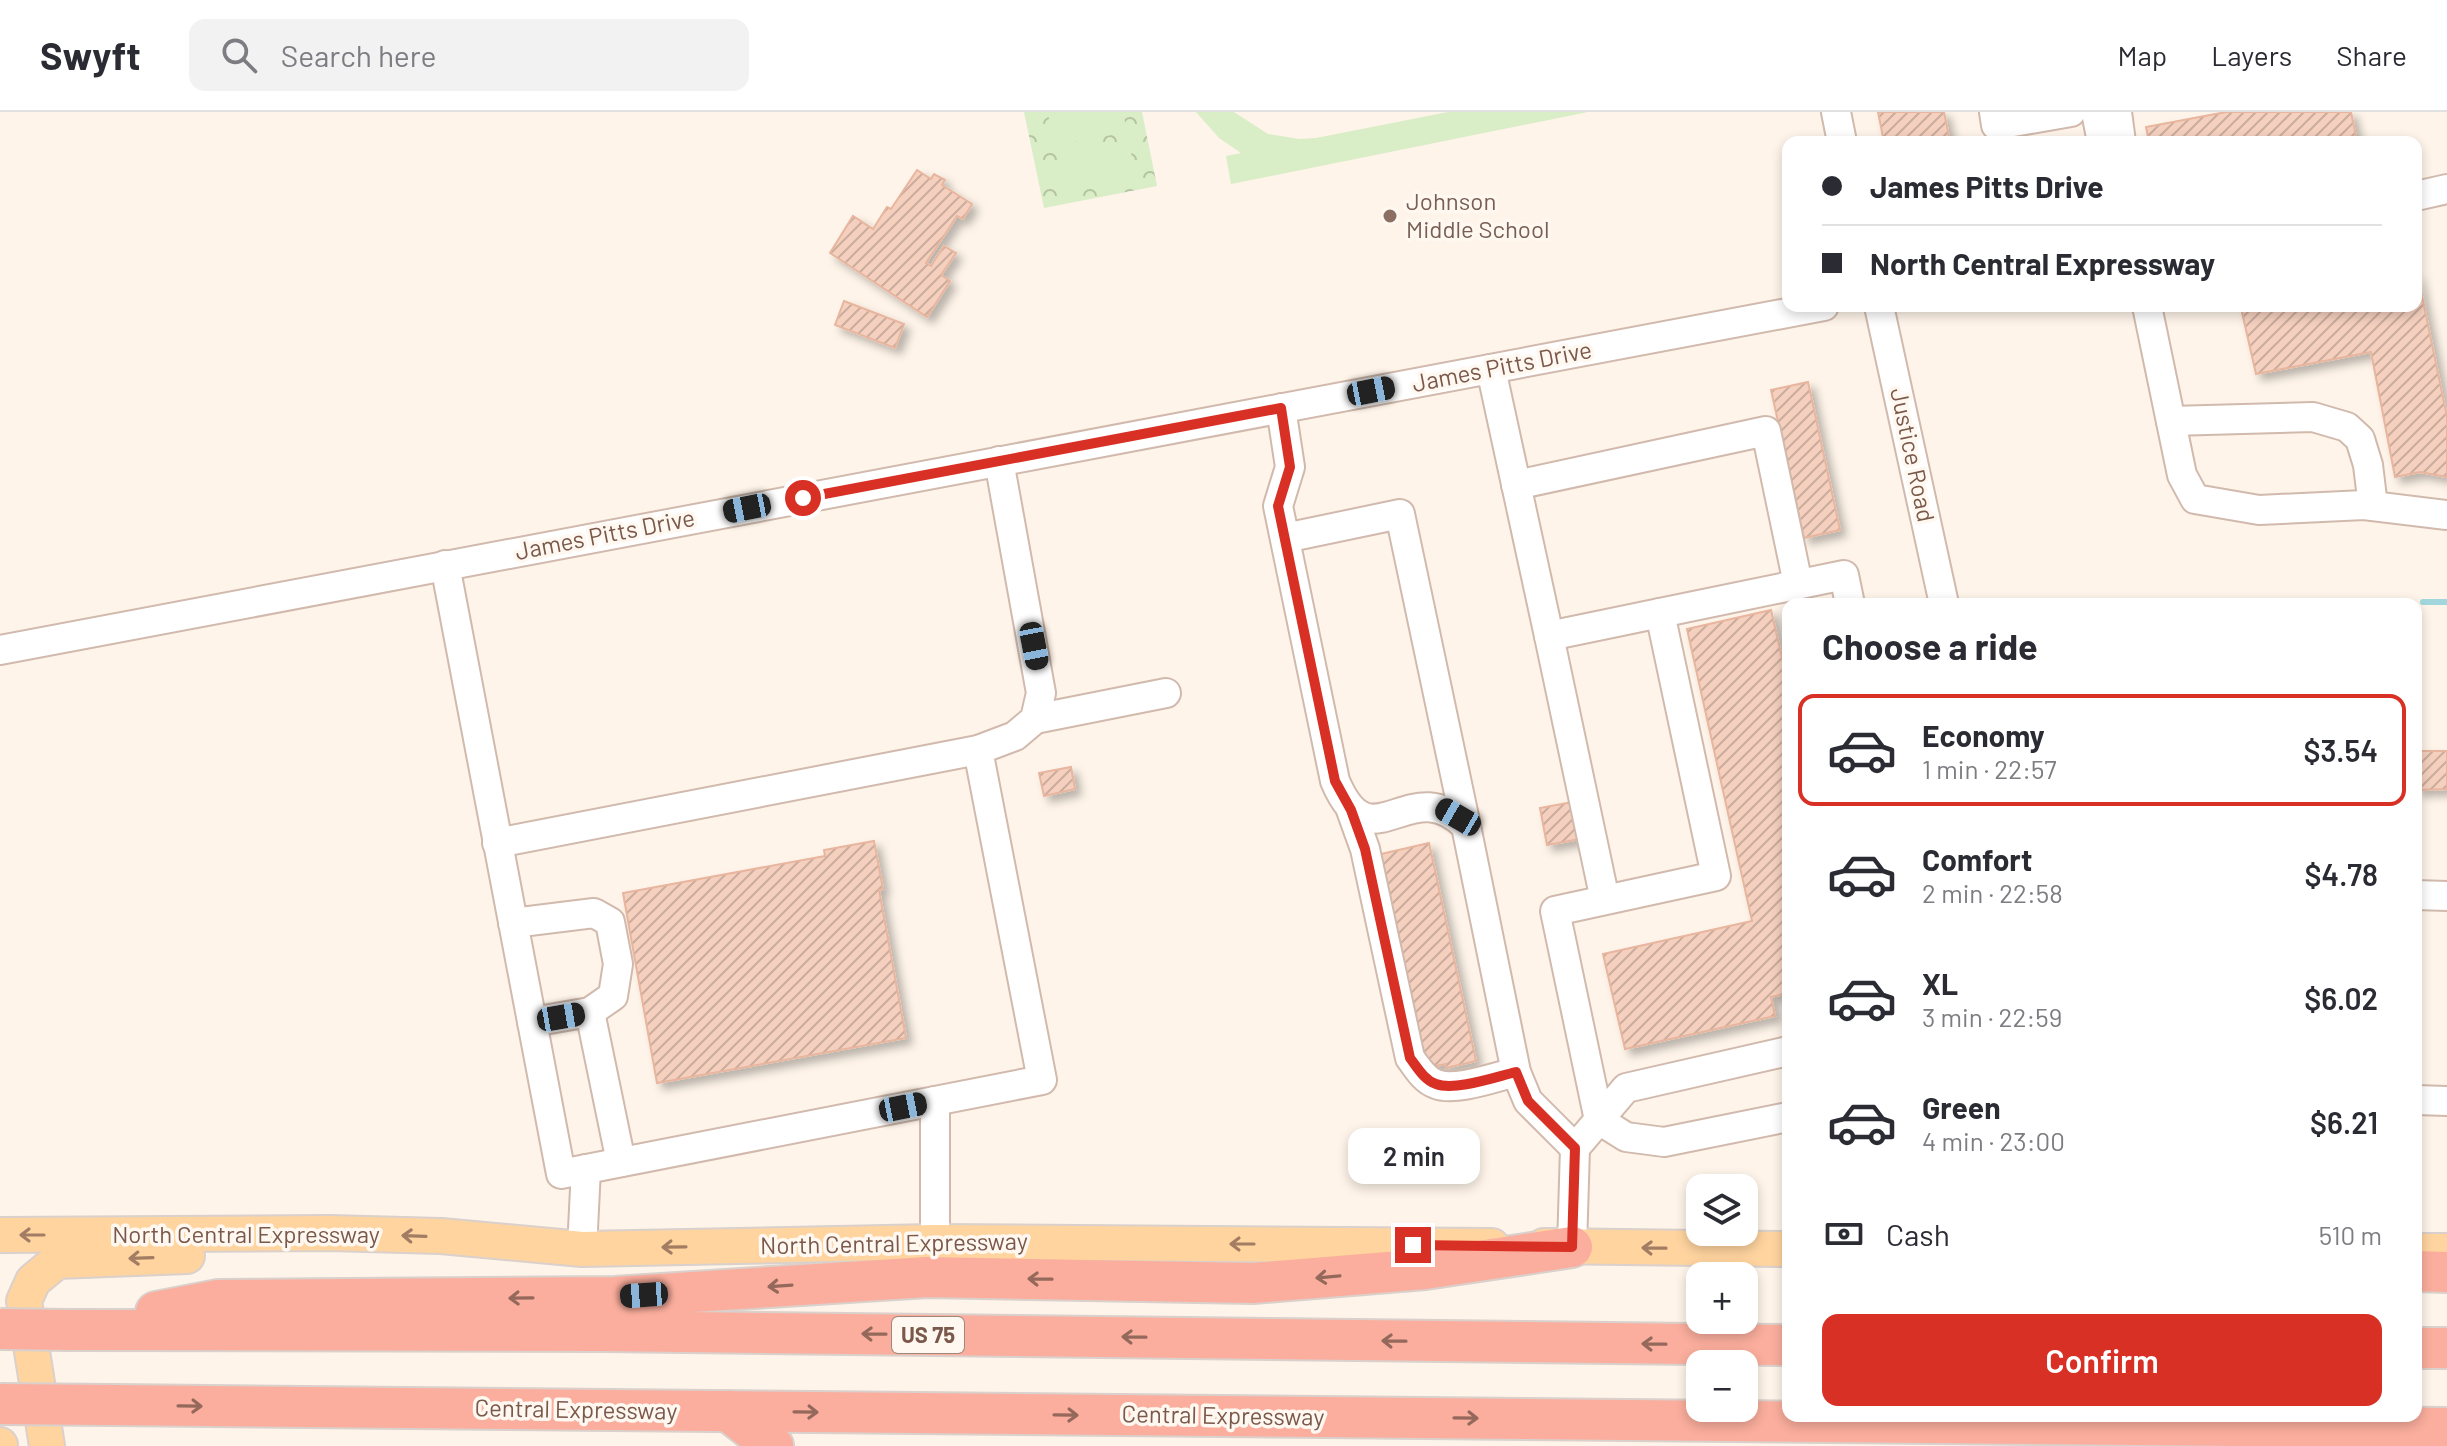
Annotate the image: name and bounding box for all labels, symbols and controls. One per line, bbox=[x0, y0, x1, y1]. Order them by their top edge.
search box bbox=[189, 19, 749, 91]
text: Swyft bbox=[40, 32, 141, 78]
icon: search bbox=[217, 33, 261, 77]
text: Search here bbox=[281, 37, 437, 73]
text: Map bbox=[2117, 38, 2167, 72]
text: Layers bbox=[2211, 38, 2292, 72]
text: Share bbox=[2336, 38, 2407, 72]
text: James Pitts Drive bbox=[1870, 168, 2104, 204]
place label: Johnson Middle School bbox=[1406, 186, 1550, 243]
marker: Johnson Middle School bbox=[1381, 207, 1399, 225]
text: North Central Expressway bbox=[1870, 245, 2215, 281]
street label: James Pitts Drive bbox=[1409, 334, 1594, 397]
car bbox=[1345, 375, 1397, 407]
street label: Justice Road bbox=[1885, 385, 1942, 524]
route start bbox=[785, 480, 821, 516]
car bbox=[721, 492, 773, 524]
street label: James Pitts Drive bbox=[512, 502, 697, 565]
car bbox=[1018, 620, 1050, 672]
text: Choose a ride bbox=[1822, 624, 2038, 667]
icon: car bbox=[1826, 714, 1898, 786]
text: Economy bbox=[1922, 717, 2045, 753]
text: $3.54 bbox=[2303, 732, 2378, 768]
text: 1 min · 22:57 bbox=[1922, 753, 2057, 784]
car bbox=[1431, 795, 1485, 839]
icon: car bbox=[1826, 838, 1898, 910]
text: Comfort bbox=[1922, 841, 2032, 877]
text: $4.78 bbox=[2305, 856, 2378, 892]
text: 2 min · 22:58 bbox=[1922, 877, 2063, 908]
icon: car bbox=[1826, 962, 1898, 1034]
text: XL bbox=[1922, 965, 1958, 1001]
text: $6.02 bbox=[2304, 980, 2378, 1016]
car bbox=[535, 1001, 587, 1033]
text: 3 min · 22:59 bbox=[1922, 1001, 2062, 1032]
icon: car bbox=[1826, 1086, 1898, 1158]
text: Green bbox=[1922, 1089, 2001, 1125]
car bbox=[877, 1091, 929, 1123]
text: $6.21 bbox=[2310, 1104, 2378, 1140]
text: 4 min · 23:00 bbox=[1922, 1125, 2065, 1156]
callout: 2 min bbox=[1347, 1129, 1479, 1185]
text: 2 min bbox=[1383, 1140, 1445, 1171]
map controls bbox=[1686, 1174, 1758, 1422]
button: layers bbox=[1686, 1174, 1758, 1246]
icon: cash bbox=[1822, 1212, 1866, 1256]
text: Cash bbox=[1886, 1216, 1950, 1252]
street label: North Central Expressway bbox=[112, 1219, 380, 1248]
text: 510 m bbox=[2319, 1219, 2382, 1250]
street label: North Central Expressway bbox=[760, 1226, 1028, 1259]
one-way arrow bbox=[19, 1227, 46, 1242]
route end bbox=[1395, 1227, 1431, 1263]
one-way arrow bbox=[401, 1228, 428, 1243]
one-way arrow bbox=[1229, 1236, 1256, 1252]
one-way arrow bbox=[661, 1240, 688, 1255]
one-way arrow bbox=[1641, 1240, 1668, 1255]
one-way arrow bbox=[128, 1250, 155, 1265]
button: + bbox=[1686, 1262, 1758, 1334]
one-way arrow bbox=[1315, 1270, 1342, 1285]
one-way arrow bbox=[1027, 1271, 1054, 1287]
one-way arrow bbox=[767, 1278, 794, 1293]
car bbox=[619, 1281, 669, 1309]
one-way arrow bbox=[508, 1290, 535, 1306]
button: Confirm bbox=[1822, 1314, 2382, 1406]
road number: US 75 bbox=[892, 1317, 964, 1353]
one-way arrow bbox=[861, 1326, 888, 1342]
one-way arrow bbox=[1121, 1330, 1148, 1345]
one-way arrow bbox=[1381, 1333, 1408, 1348]
one-way arrow bbox=[1641, 1336, 1668, 1352]
button: − bbox=[1686, 1350, 1758, 1422]
street label: Central Expressway bbox=[474, 1392, 678, 1425]
one-way arrow bbox=[176, 1398, 203, 1414]
street label: Central Expressway bbox=[1121, 1398, 1325, 1431]
one-way arrow bbox=[792, 1404, 819, 1420]
one-way arrow bbox=[1052, 1407, 1079, 1423]
one-way arrow bbox=[1452, 1411, 1479, 1426]

